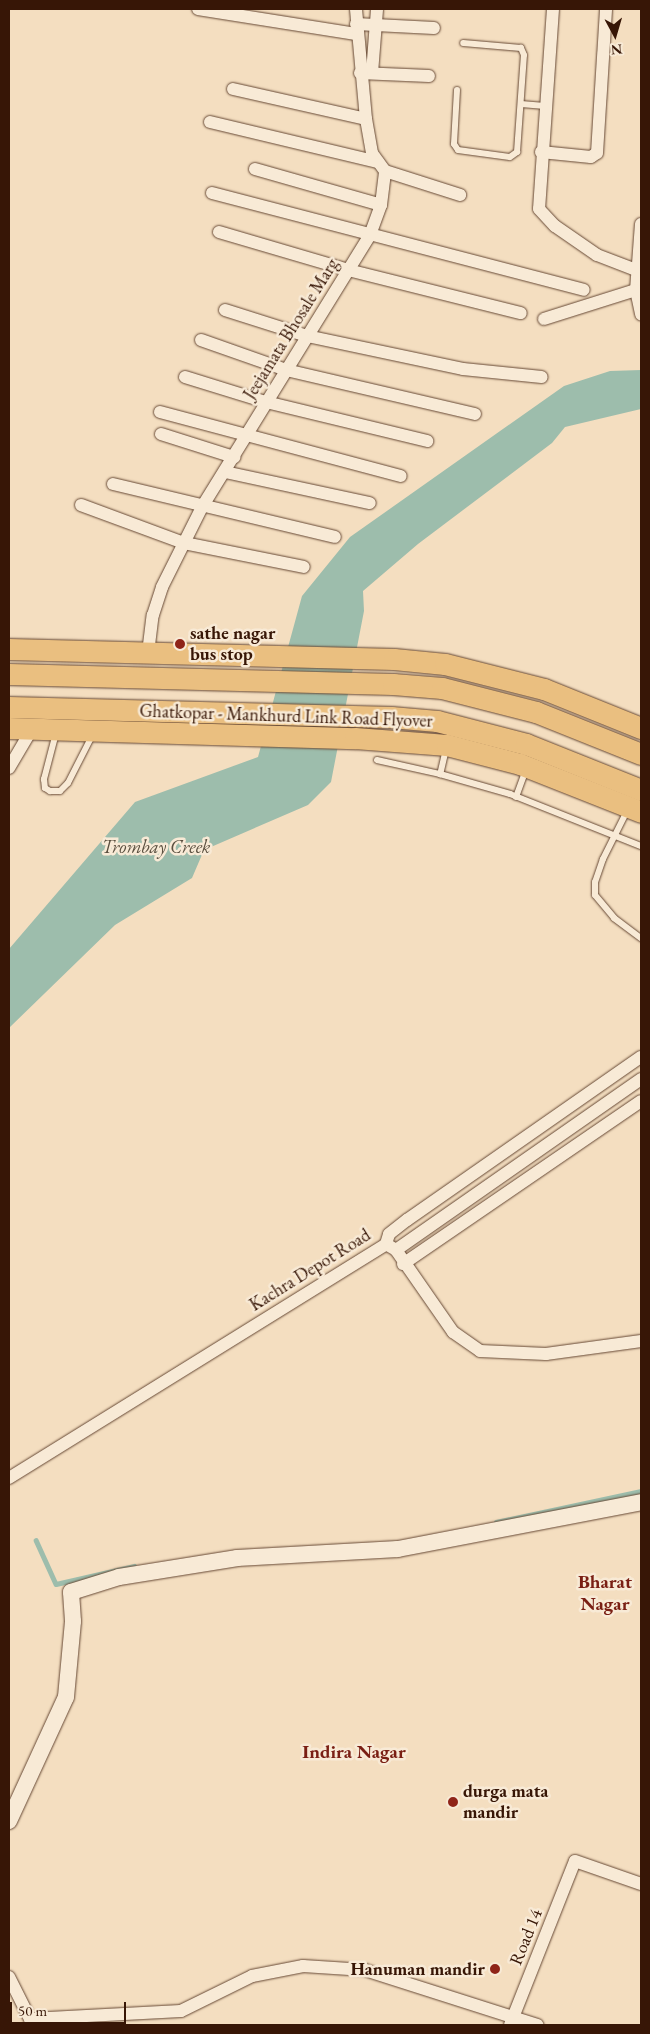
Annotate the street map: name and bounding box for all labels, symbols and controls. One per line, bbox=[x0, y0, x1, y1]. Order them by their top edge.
north arrow bbox=[590, 10, 640, 60]
text: N bbox=[610, 40, 623, 59]
street label: Jeejamata Bhosale Marg bbox=[239, 254, 343, 404]
place label: sathe nagar bus stop bbox=[190, 623, 275, 666]
marker: sathe nagar bus stop bbox=[174, 638, 186, 650]
street label: Ghatkopar - Mankhurd Link Road Flyover bbox=[139, 700, 433, 732]
water label: Trombay Creek bbox=[102, 836, 210, 858]
street label: Kachra Depot Road bbox=[246, 1224, 374, 1316]
district label: Bharat Nagar bbox=[578, 1571, 632, 1615]
district label: Indira Nagar bbox=[302, 1741, 406, 1763]
place label: durga mata mandir bbox=[463, 1781, 548, 1824]
marker: durga mata mandir bbox=[447, 1796, 459, 1808]
street label: Road 14 bbox=[505, 1906, 547, 1968]
place label: Hanuman mandir bbox=[350, 1958, 485, 1980]
marker: Hanuman mandir bbox=[489, 1963, 501, 1975]
scale bar bbox=[12, 1992, 129, 2024]
text: 50 m bbox=[18, 2001, 47, 2020]

